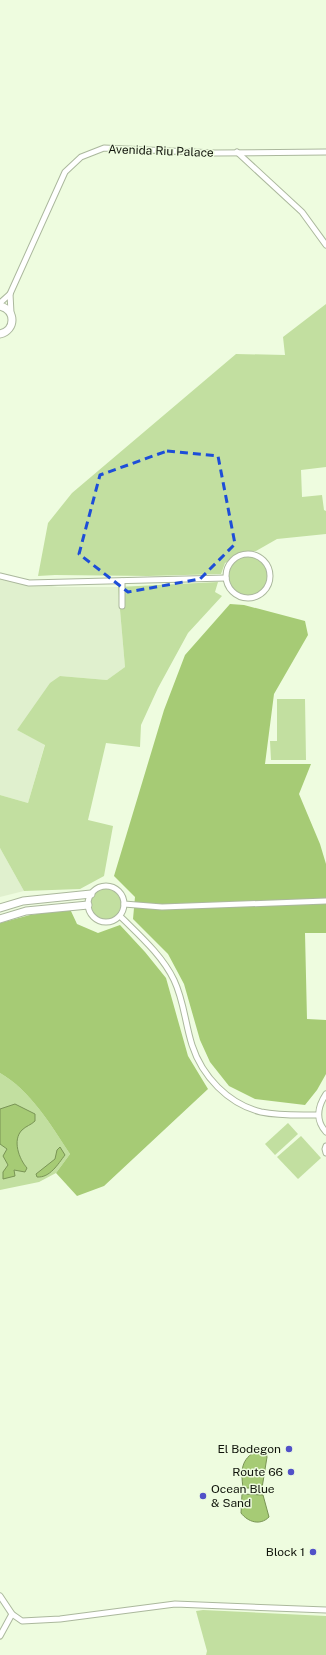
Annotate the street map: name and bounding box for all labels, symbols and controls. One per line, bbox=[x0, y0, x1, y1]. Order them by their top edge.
street label: Avenida Riu Palace bbox=[108, 142, 214, 160]
place label: El Bodegon bbox=[217, 1442, 281, 1456]
marker: El Bodegon bbox=[284, 1444, 294, 1454]
place label: Route 66 bbox=[232, 1465, 283, 1479]
marker: Route 66 bbox=[286, 1467, 296, 1477]
place label: Ocean Blue & Sand bbox=[211, 1482, 275, 1510]
marker: Ocean Blue & Sand bbox=[198, 1491, 208, 1501]
place label: Block 1 bbox=[266, 1545, 305, 1559]
marker: Block 1 bbox=[308, 1547, 318, 1557]

